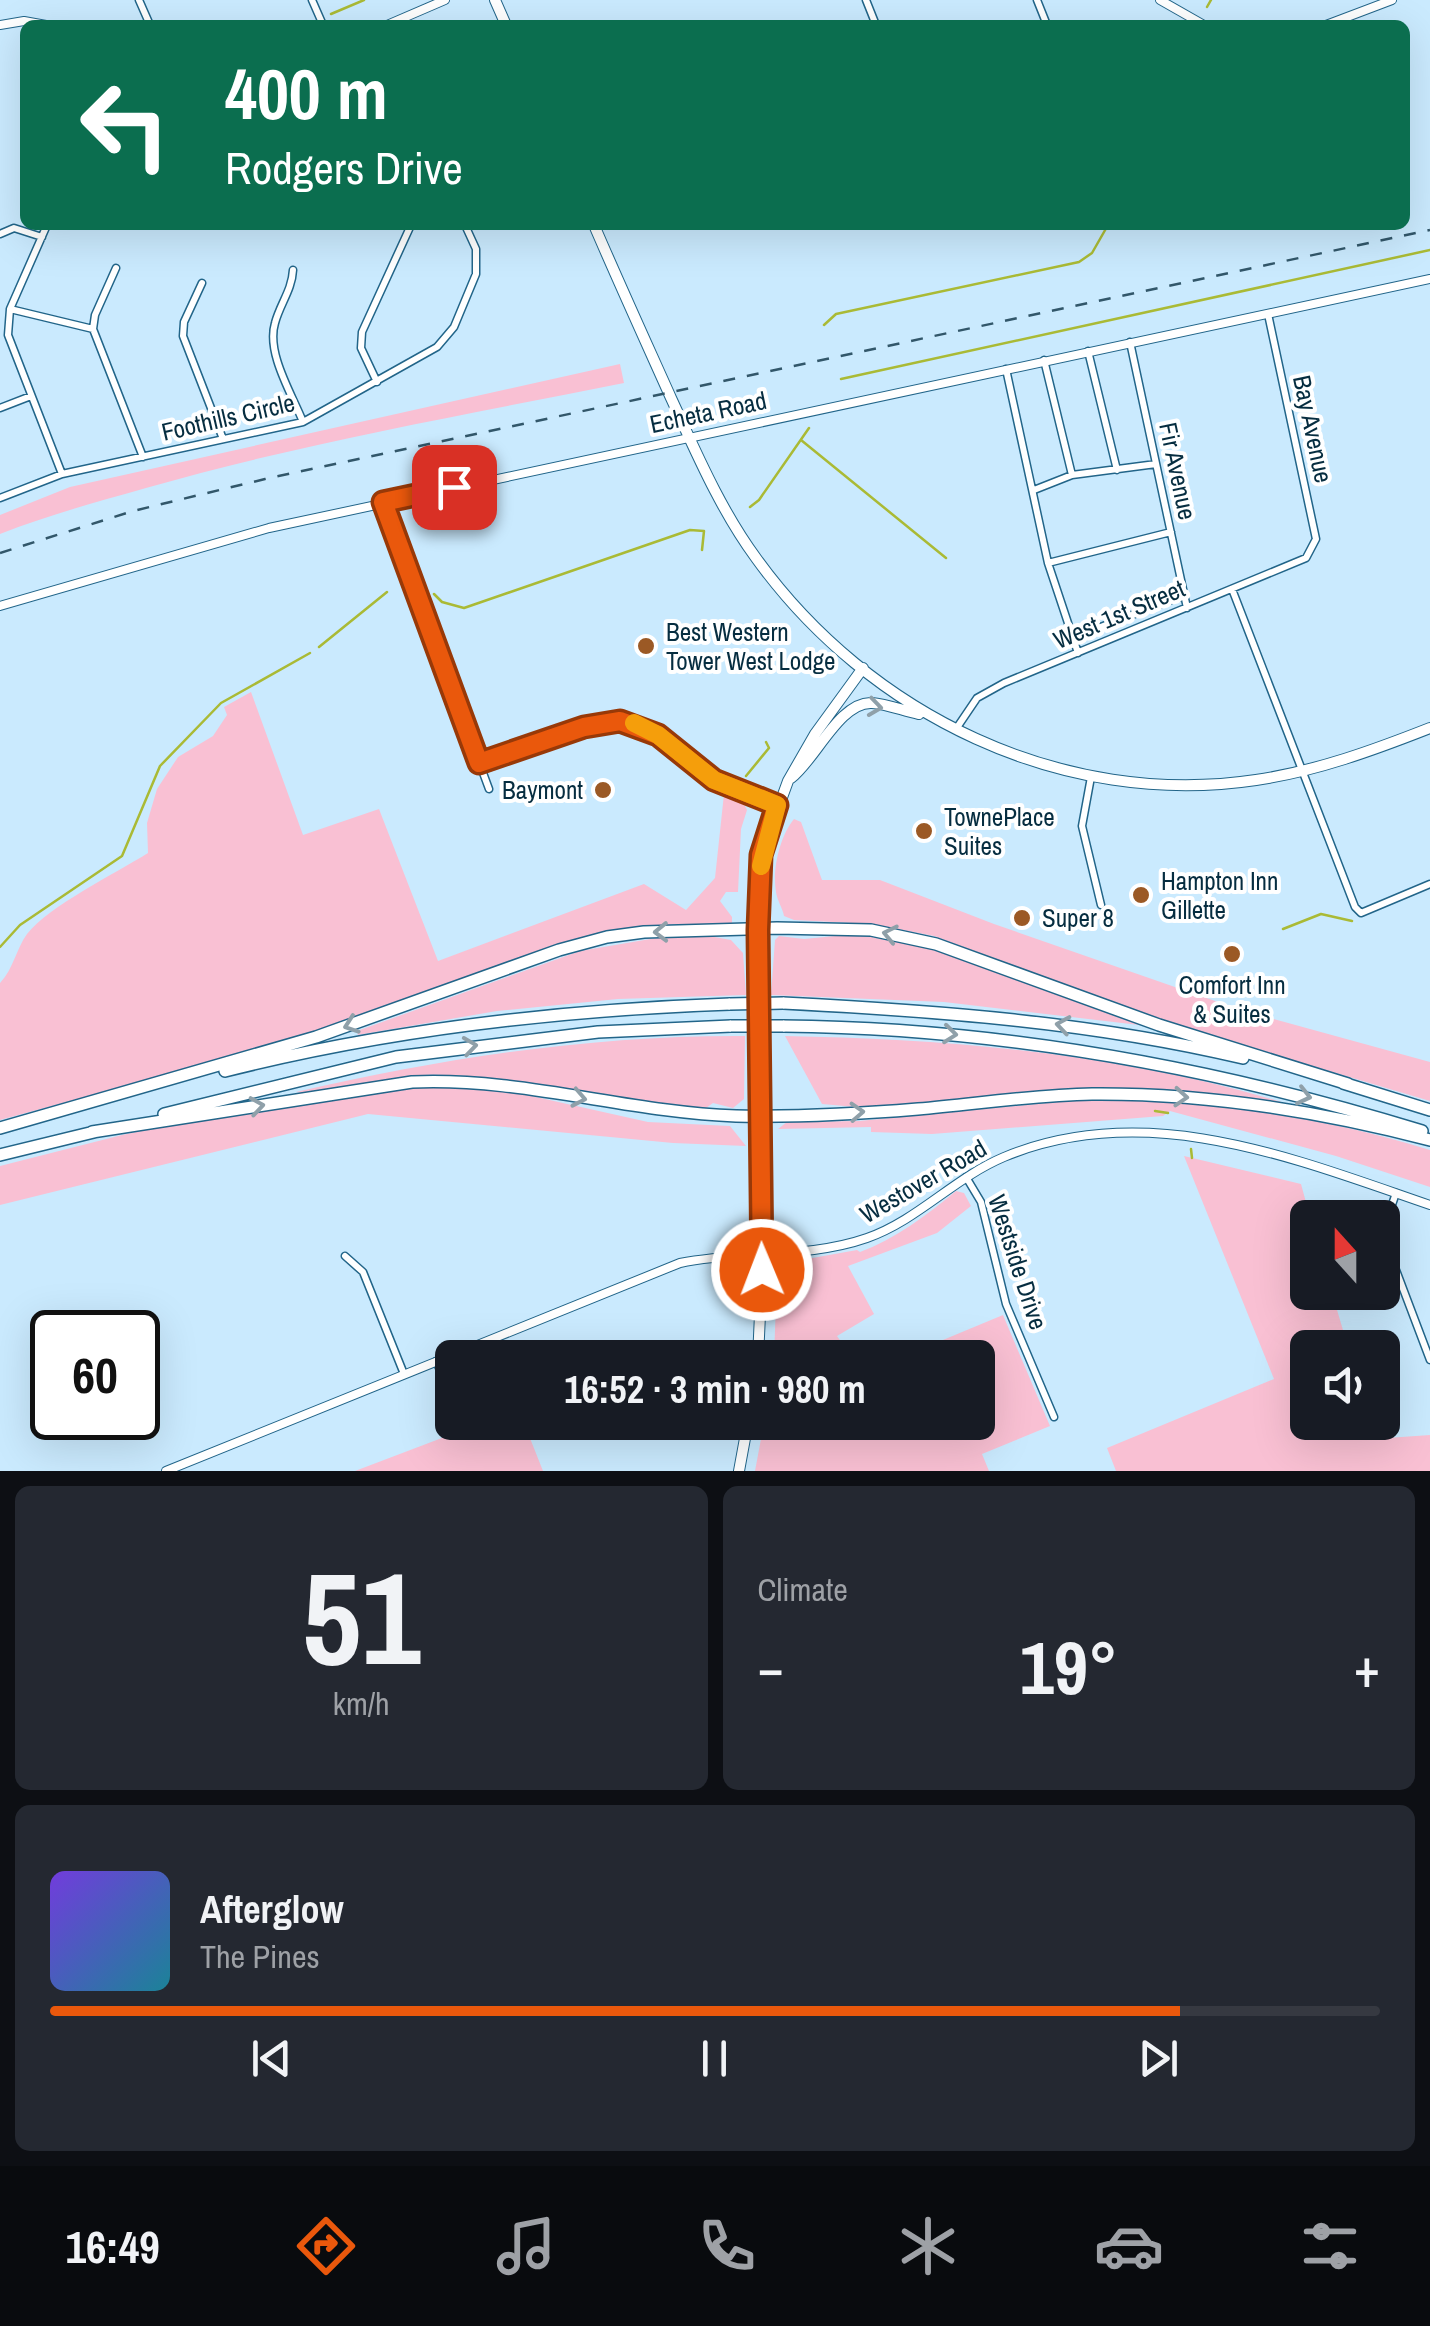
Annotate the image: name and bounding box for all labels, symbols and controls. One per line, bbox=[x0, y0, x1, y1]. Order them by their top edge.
text: 400 m bbox=[225, 47, 388, 141]
icon: left bbox=[60, 60, 190, 190]
text: Rodgers Drive bbox=[225, 137, 463, 198]
street label: Bay Avenue bbox=[1285, 372, 1341, 486]
street label: Echeta Road bbox=[646, 383, 770, 441]
street label: Foothills Circle bbox=[158, 385, 298, 449]
street label: Fir Avenue bbox=[1151, 419, 1205, 523]
pin bbox=[412, 445, 497, 530]
icon: arrive bbox=[427, 460, 482, 515]
street label: West 1st Street bbox=[1048, 571, 1190, 657]
place label: Best Western Tower West Lodge bbox=[666, 615, 835, 678]
marker: Best Western Tower West Lodge bbox=[635, 635, 657, 657]
one-way arrow bbox=[867, 696, 883, 717]
place label: Baymont bbox=[502, 773, 583, 807]
marker: Baymont bbox=[592, 779, 614, 801]
place label: TownePlace Suites bbox=[944, 800, 1055, 863]
marker: TownePlace Suites bbox=[913, 820, 935, 842]
place label: Hampton Inn Gillette bbox=[1161, 864, 1278, 927]
marker: Hampton Inn Gillette bbox=[1130, 884, 1152, 906]
place label: Super 8 bbox=[1042, 901, 1114, 935]
marker: Super 8 bbox=[1011, 907, 1033, 929]
one-way arrow bbox=[652, 921, 668, 943]
one-way arrow bbox=[881, 925, 898, 946]
marker: Comfort Inn & Suites bbox=[1221, 943, 1243, 965]
place label: Comfort Inn & Suites bbox=[1178, 968, 1286, 1031]
one-way arrow bbox=[343, 1013, 360, 1034]
one-way arrow bbox=[1054, 1015, 1071, 1036]
one-way arrow bbox=[942, 1023, 958, 1044]
one-way arrow bbox=[462, 1037, 478, 1058]
one-way arrow bbox=[1295, 1084, 1312, 1105]
one-way arrow bbox=[1174, 1086, 1190, 1108]
one-way arrow bbox=[571, 1087, 587, 1108]
one-way arrow bbox=[249, 1096, 266, 1117]
one-way arrow bbox=[850, 1102, 866, 1123]
street label: Westover Road bbox=[853, 1131, 993, 1231]
street label: Westside Drive bbox=[980, 1190, 1056, 1334]
north arrow bbox=[1290, 1200, 1400, 1310]
map controls bbox=[1290, 1200, 1400, 1440]
position arrow bbox=[710, 1218, 814, 1322]
speed limit sign: 60 bbox=[30, 1310, 160, 1440]
button: sound bbox=[1290, 1330, 1400, 1440]
text: 16:52 · 3 min · 980 m bbox=[564, 1364, 866, 1415]
text: 51 bbox=[302, 1529, 421, 1705]
text: Climate bbox=[758, 1568, 848, 1611]
text: 19° bbox=[1020, 1616, 1118, 1717]
text: − bbox=[758, 1630, 784, 1704]
text: + bbox=[1354, 1630, 1380, 1704]
text: km/h bbox=[333, 1682, 390, 1725]
text: Afterglow bbox=[200, 1884, 344, 1935]
text: The Pines bbox=[200, 1935, 320, 1978]
icon: previous bbox=[244, 2031, 299, 2086]
icon: pause bbox=[687, 2031, 742, 2086]
icon: next bbox=[1131, 2031, 1186, 2086]
icon: directions bbox=[291, 2211, 361, 2281]
icon: music bbox=[491, 2211, 561, 2281]
icon: phone bbox=[692, 2211, 762, 2281]
icon: climate bbox=[893, 2211, 963, 2281]
icon: car bbox=[1094, 2211, 1164, 2281]
icon: filters bbox=[1295, 2211, 1365, 2281]
text: 16:49 bbox=[65, 2216, 160, 2277]

